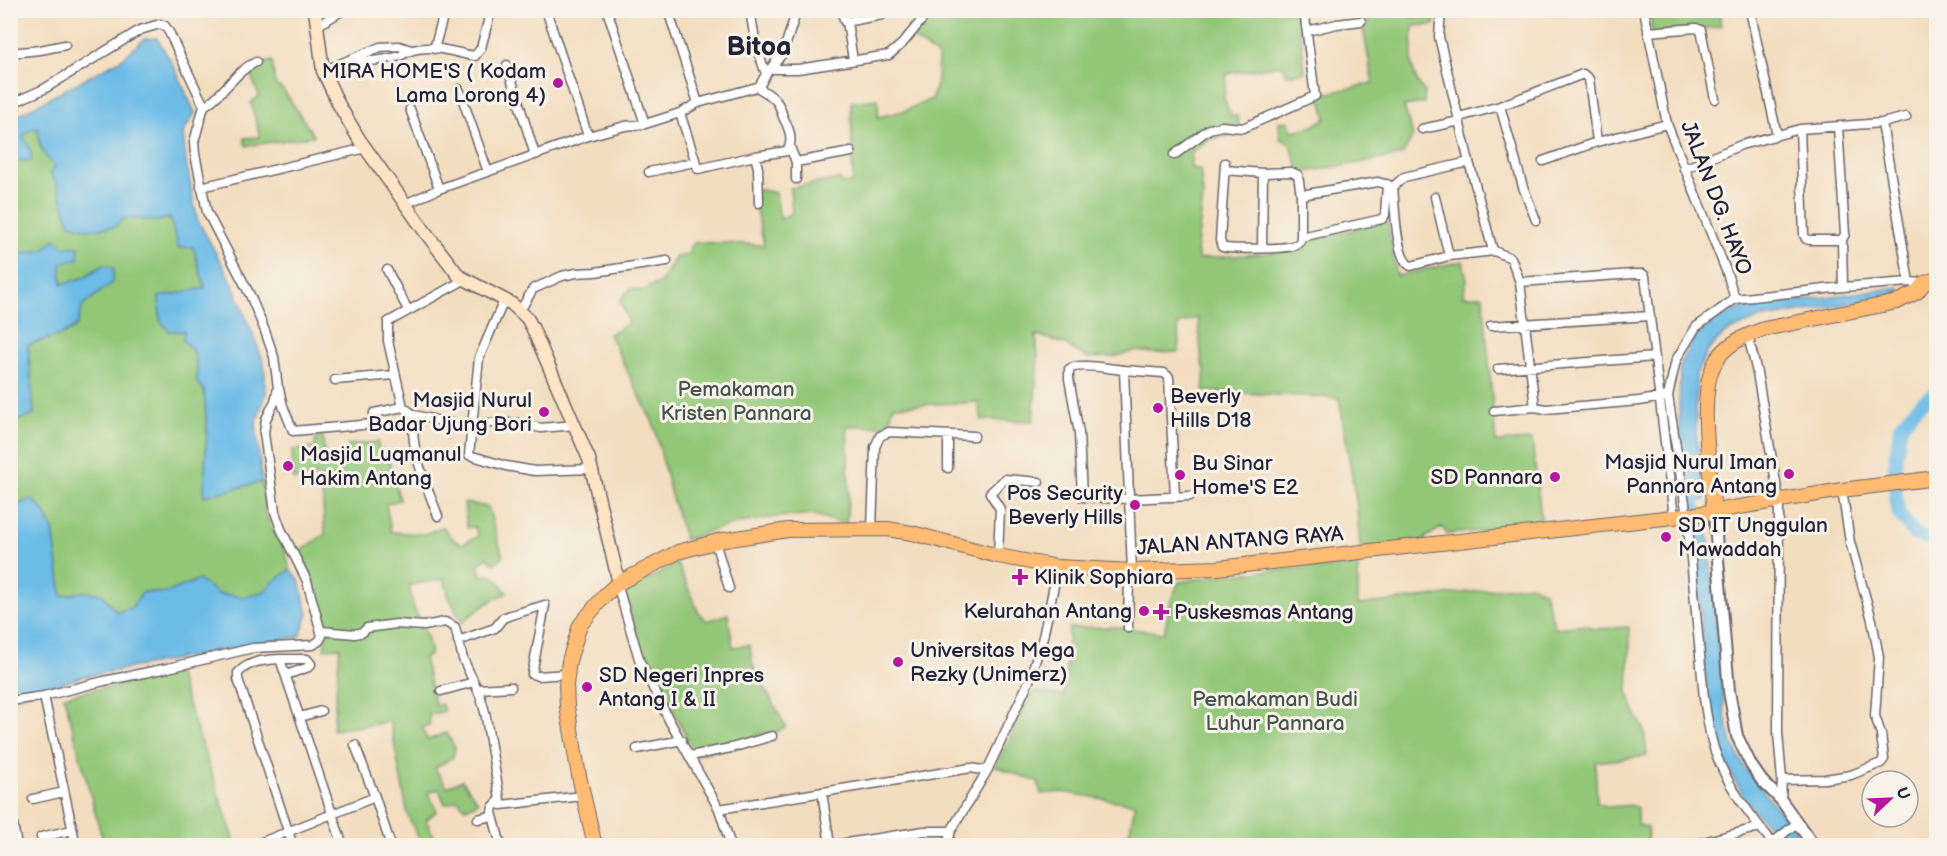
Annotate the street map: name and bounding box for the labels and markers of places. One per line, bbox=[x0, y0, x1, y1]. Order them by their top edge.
place label: MIRA HOME'S ( Kodam Lama Lorong 4) bbox=[322, 59, 546, 108]
marker: MIRA HOME'S ( Kodam Lama Lorong 4) bbox=[551, 76, 565, 90]
place label: Beverly Hills D18 bbox=[1170, 384, 1251, 433]
place label: Masjid Nurul Badar Ujung Bori bbox=[368, 388, 532, 437]
marker: Beverly Hills D18 bbox=[1151, 401, 1165, 415]
marker: Masjid Nurul Badar Ujung Bori bbox=[537, 405, 551, 419]
place label: Masjid Luqmanul Hakim Antang bbox=[300, 442, 461, 491]
place label: Masjid Nurul Iman Pannara Antang bbox=[1604, 450, 1777, 499]
place label: Bu Sinar Home'S E2 bbox=[1192, 451, 1299, 500]
marker: Masjid Luqmanul Hakim Antang bbox=[281, 459, 295, 473]
place label: SD Pannara bbox=[1430, 465, 1543, 490]
marker: Masjid Nurul Iman Pannara Antang bbox=[1782, 467, 1796, 481]
marker: Bu Sinar Home'S E2 bbox=[1173, 468, 1187, 482]
marker: SD Pannara bbox=[1548, 470, 1562, 484]
place label: Pos Security Beverly Hills bbox=[1007, 481, 1124, 530]
marker: Pos Security Beverly Hills bbox=[1128, 498, 1142, 512]
place label: SD IT Unggulan Mawaddah bbox=[1678, 513, 1828, 562]
marker: SD IT Unggulan Mawaddah bbox=[1659, 530, 1673, 544]
place label: Klinik Sophiara bbox=[1034, 565, 1174, 590]
marker: Klinik Sophiara bbox=[1011, 568, 1029, 586]
place label: Kelurahan Antang bbox=[963, 599, 1132, 624]
place label: Puskesmas Antang bbox=[1174, 600, 1354, 625]
marker: Puskesmas Antang bbox=[1152, 603, 1170, 621]
marker: Kelurahan Antang bbox=[1137, 604, 1151, 618]
place label: Universitas Mega Rezky (Unimerz) bbox=[910, 638, 1075, 687]
marker: Universitas Mega Rezky (Unimerz) bbox=[891, 655, 905, 669]
place label: SD Negeri Inpres Antang I & II bbox=[599, 663, 764, 712]
marker: SD Negeri Inpres Antang I & II bbox=[580, 680, 594, 694]

